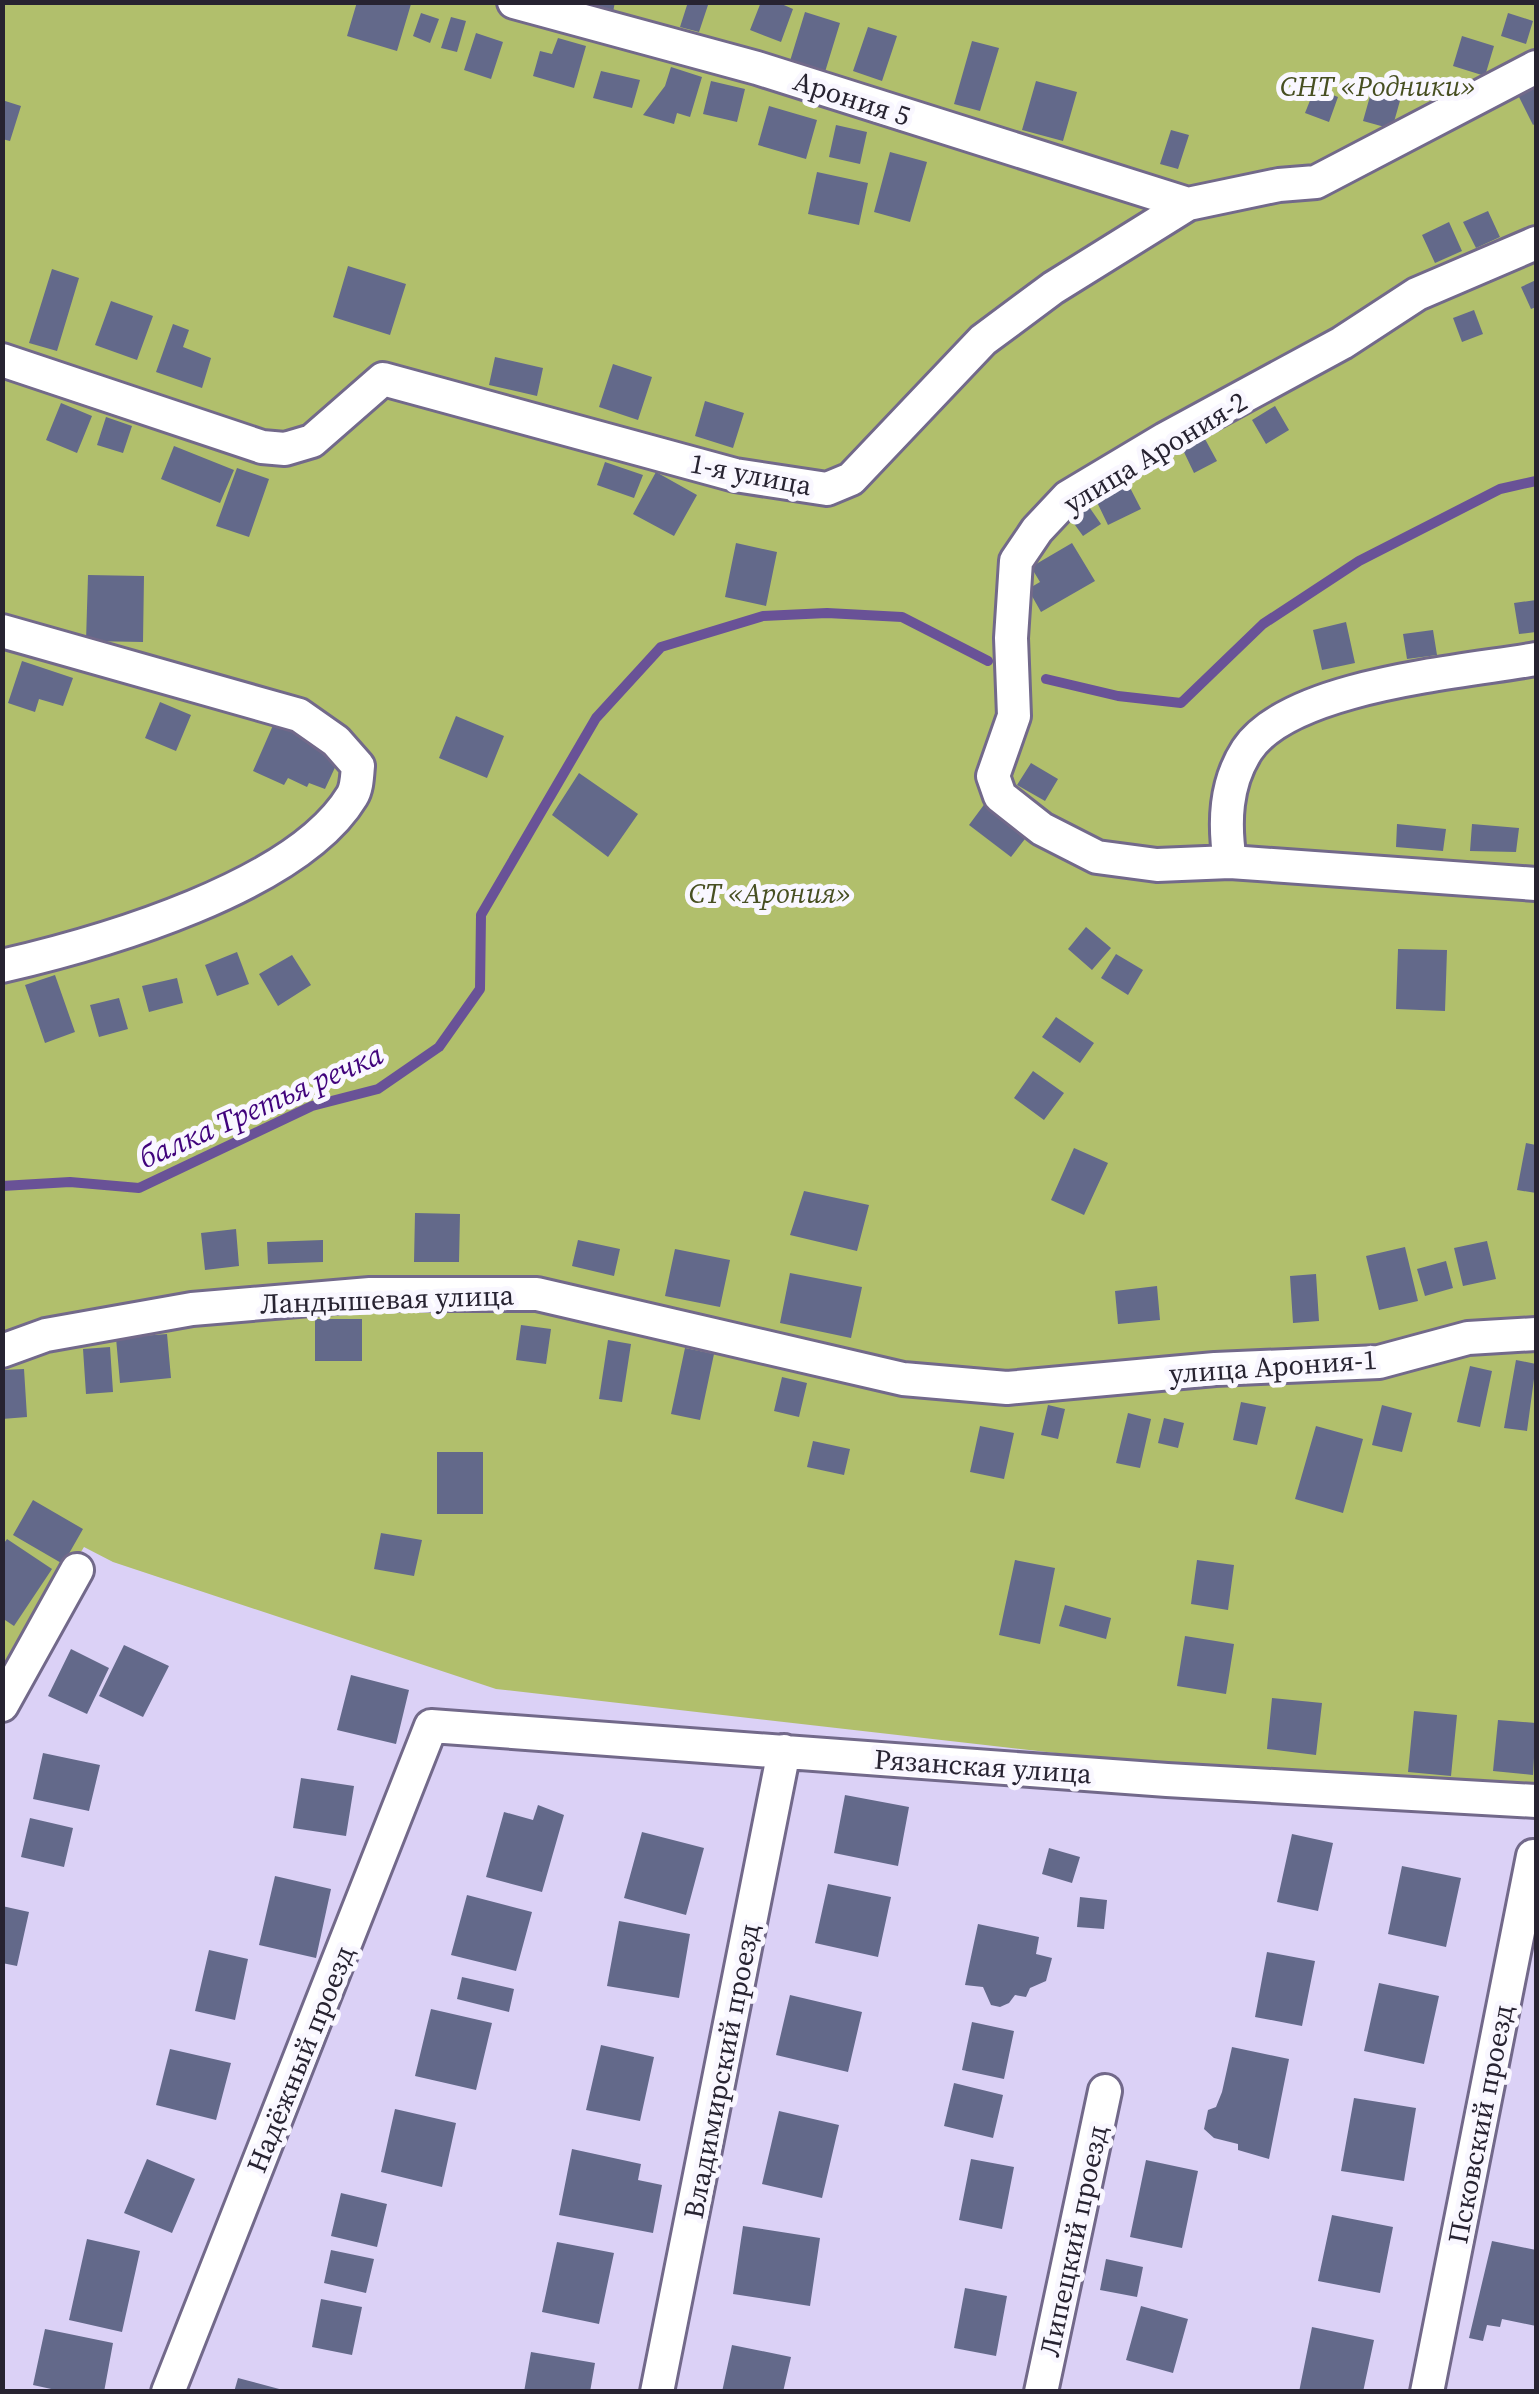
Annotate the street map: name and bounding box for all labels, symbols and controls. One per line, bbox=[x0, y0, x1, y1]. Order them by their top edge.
street label: Арония 5 bbox=[789, 61, 915, 135]
park label: СНТ «Родники» bbox=[1280, 67, 1476, 105]
street label: улица Арония-2 bbox=[1056, 382, 1254, 522]
street label: 1-я улица bbox=[687, 444, 816, 505]
park label: СТ «Арония» bbox=[689, 874, 851, 912]
water label: балка Третья речка bbox=[132, 1033, 390, 1178]
street label: Ландышевая улица bbox=[259, 1276, 515, 1322]
street label: улица Арония-1 bbox=[1168, 1340, 1378, 1392]
street label: Рязанская улица bbox=[873, 1739, 1094, 1793]
street label: Владимирский проезд bbox=[674, 1920, 768, 2222]
street label: Надёжный проезд bbox=[237, 1940, 363, 2178]
street label: Псковский проезд bbox=[1438, 2001, 1522, 2247]
street label: Липецкий проезд bbox=[1030, 2122, 1116, 2360]

